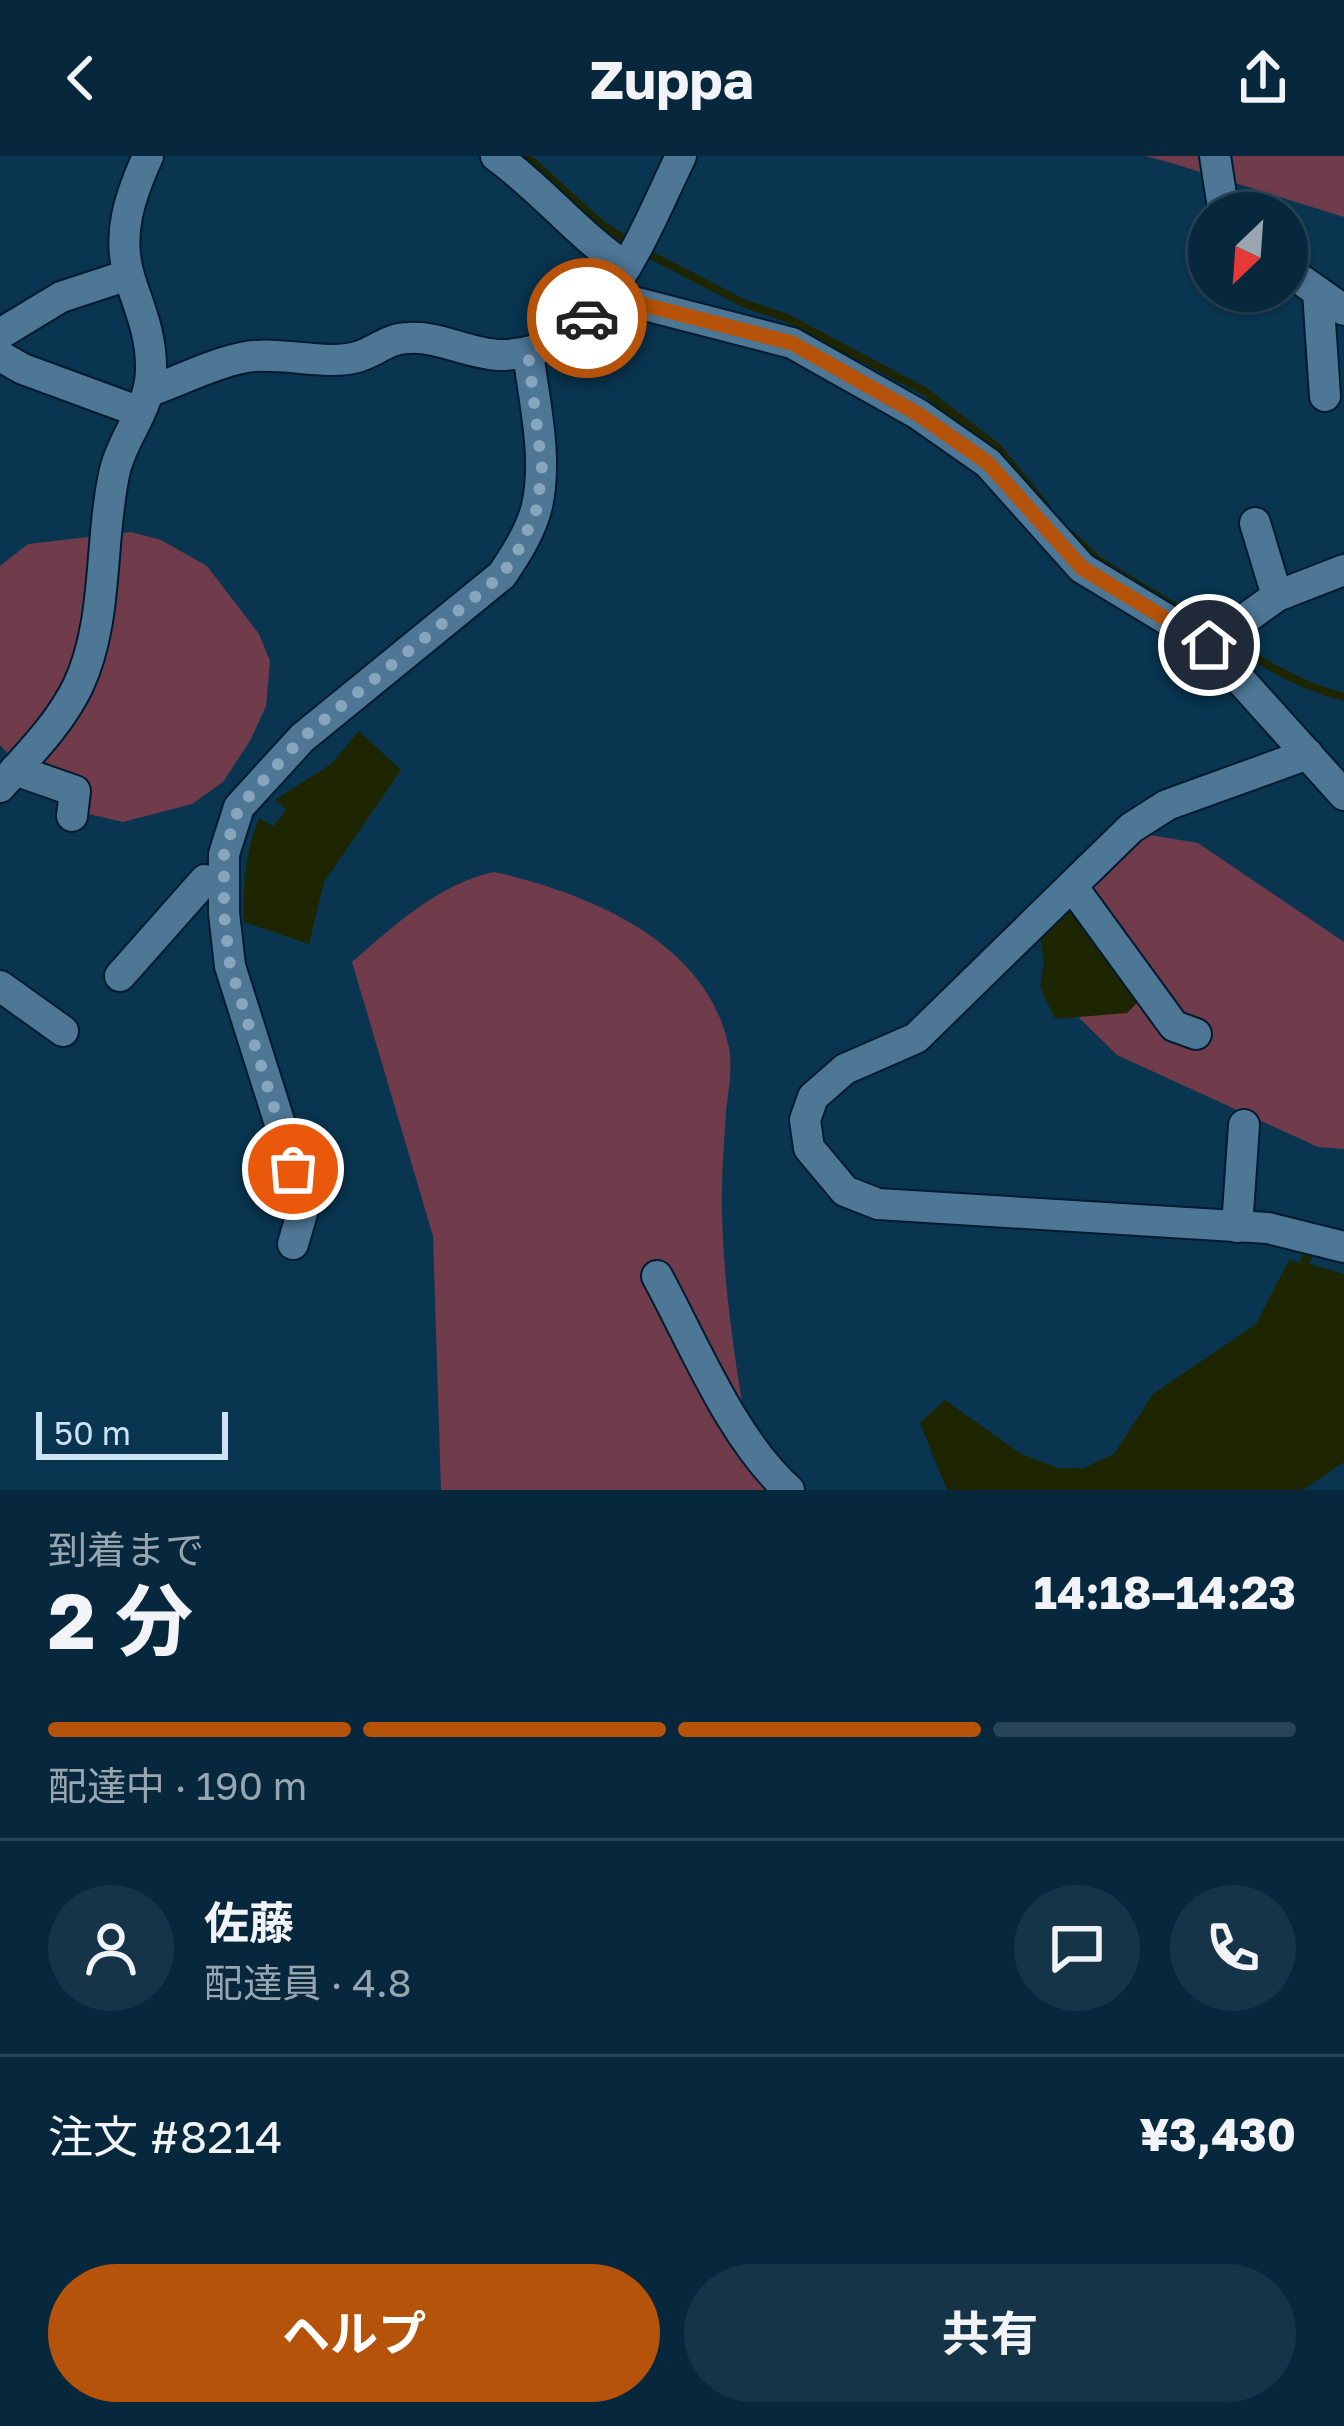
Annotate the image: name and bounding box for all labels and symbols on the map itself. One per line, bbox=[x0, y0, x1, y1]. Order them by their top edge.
north arrow bbox=[1188, 192, 1308, 312]
courier bbox=[527, 258, 647, 378]
pin bbox=[1158, 594, 1260, 696]
pin bbox=[242, 1118, 344, 1220]
scale bar bbox=[36, 1406, 228, 1459]

